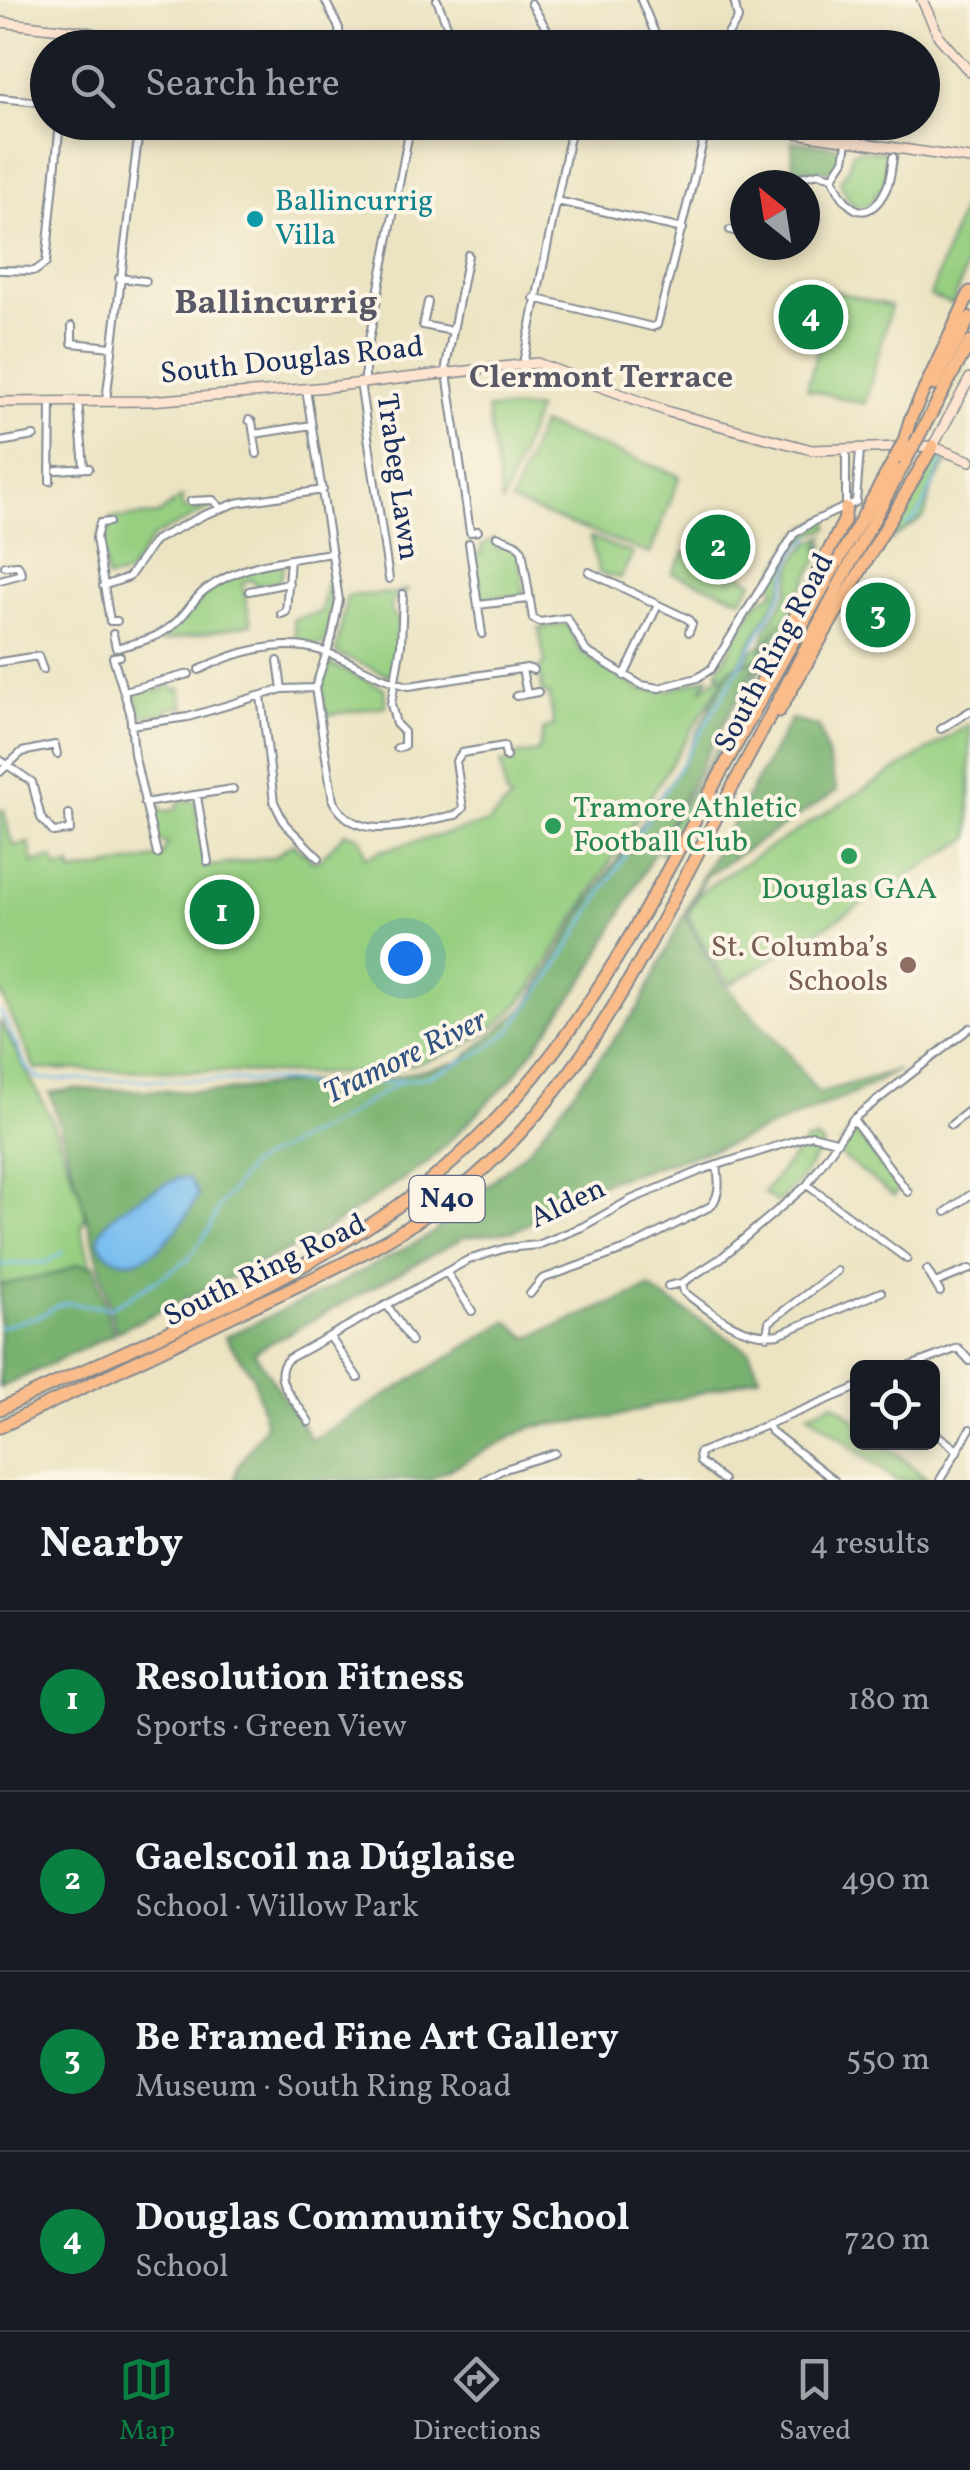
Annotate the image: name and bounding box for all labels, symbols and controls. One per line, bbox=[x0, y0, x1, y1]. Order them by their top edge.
search box bbox=[30, 30, 940, 140]
icon: search bbox=[65, 58, 120, 113]
text: Search here bbox=[145, 59, 340, 112]
north arrow bbox=[730, 170, 820, 260]
place label: Ballincurrig Villa bbox=[275, 181, 433, 257]
marker: Ballincurrig Villa bbox=[244, 208, 266, 230]
district label: Ballincurrig bbox=[174, 280, 378, 328]
pin: 4 bbox=[778, 280, 844, 354]
street label: South Douglas Road bbox=[158, 326, 426, 396]
district label: Clermont Terrace bbox=[469, 357, 733, 401]
street label: Trabeg Lawn bbox=[365, 391, 429, 563]
pin: 2 bbox=[686, 510, 750, 584]
street label: South Ring Road bbox=[705, 546, 845, 760]
pin: 3 bbox=[846, 578, 910, 652]
place label: Tramore Athletic Football Club bbox=[573, 788, 797, 864]
marker: Tramore Athletic Football Club bbox=[542, 815, 564, 837]
marker: Douglas GAA bbox=[838, 845, 860, 867]
place label: Douglas GAA bbox=[761, 869, 937, 911]
pin: 1 bbox=[190, 874, 254, 950]
place label: St. Columba’s Schools bbox=[711, 927, 888, 1003]
your location bbox=[380, 933, 431, 984]
marker: St. Columba’s Schools bbox=[897, 954, 919, 976]
water label: Tramore River bbox=[317, 999, 496, 1117]
street label: Alden bbox=[523, 1168, 613, 1240]
road number: N40 bbox=[410, 1176, 484, 1222]
street label: South Ring Road bbox=[157, 1204, 373, 1338]
map controls bbox=[850, 1360, 940, 1450]
button: locate bbox=[850, 1360, 940, 1450]
text: Nearby bbox=[40, 1516, 183, 1575]
text: 4 results bbox=[810, 1523, 930, 1567]
text: Resolution Fitness bbox=[135, 1653, 465, 1706]
text: 1 bbox=[66, 1679, 79, 1723]
text: 180 m bbox=[847, 1679, 930, 1723]
text: Sports · Green View bbox=[135, 1706, 407, 1750]
text: Gaelscoil na Dúglaise bbox=[135, 1833, 515, 1886]
text: 2 bbox=[64, 1859, 81, 1903]
text: 490 m bbox=[841, 1859, 930, 1903]
text: School · Willow Park bbox=[135, 1886, 419, 1930]
text: Be Framed Fine Art Gallery bbox=[135, 2013, 619, 2066]
text: 3 bbox=[64, 2039, 81, 2083]
text: 550 m bbox=[846, 2039, 930, 2083]
text: Museum · South Ring Road bbox=[135, 2066, 512, 2110]
text: Douglas Community School bbox=[135, 2193, 630, 2246]
text: 4 bbox=[63, 2219, 82, 2263]
text: 720 m bbox=[844, 2219, 930, 2263]
text: School bbox=[135, 2246, 229, 2290]
tab: Map bbox=[119, 2352, 175, 2451]
tab: Directions bbox=[413, 2352, 541, 2451]
tab: Saved bbox=[779, 2352, 851, 2451]

